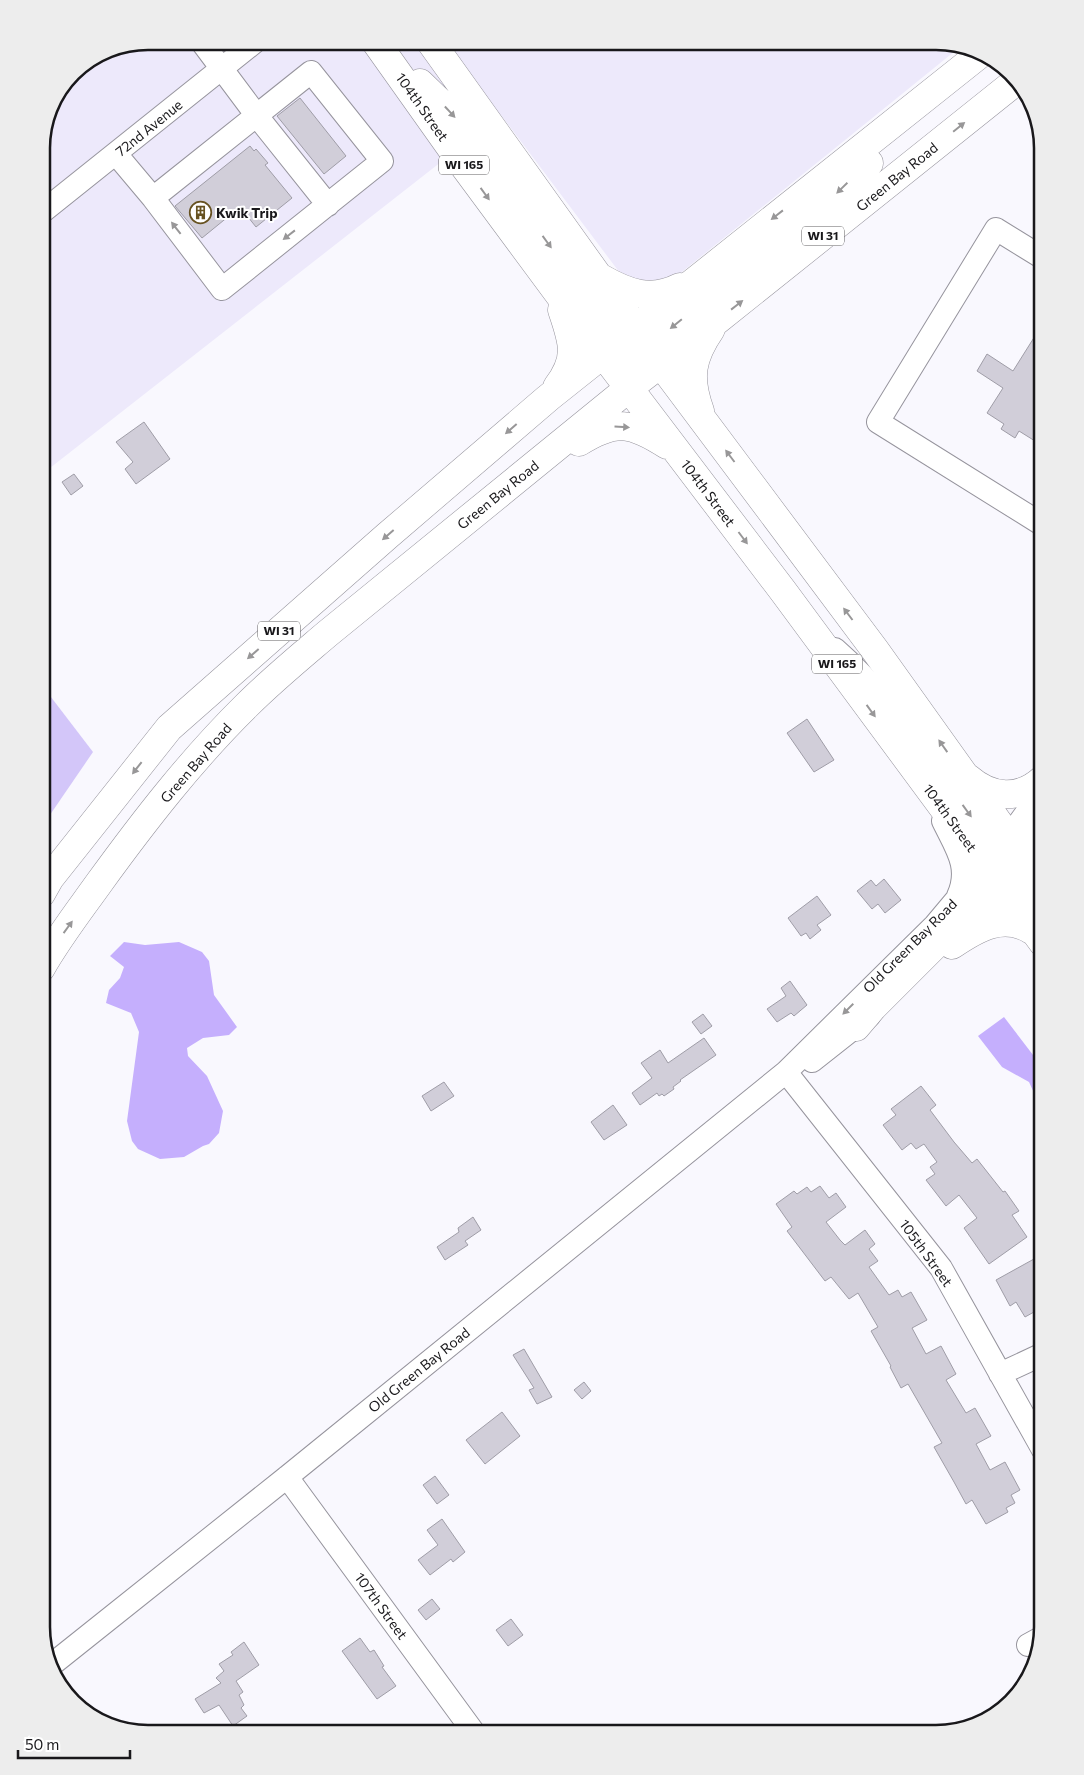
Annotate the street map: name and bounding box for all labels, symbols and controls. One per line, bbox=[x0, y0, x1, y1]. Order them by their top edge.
street label: 104th Street bbox=[393, 69, 452, 144]
street label: 72nd Avenue bbox=[112, 96, 185, 160]
one-way arrow bbox=[444, 106, 455, 119]
one-way arrow bbox=[953, 121, 966, 132]
street label: Green Bay Road bbox=[853, 139, 941, 215]
road number: WI 165 bbox=[439, 156, 489, 174]
one-way arrow bbox=[837, 182, 849, 194]
one-way arrow bbox=[480, 188, 490, 201]
building icon: Kwik Trip bbox=[188, 201, 212, 225]
place label: Kwik Trip bbox=[216, 204, 277, 221]
one-way arrow bbox=[771, 210, 784, 221]
one-way arrow bbox=[170, 222, 181, 235]
road number: WI 31 bbox=[802, 227, 844, 246]
one-way arrow bbox=[283, 230, 296, 241]
one-way arrow bbox=[542, 236, 552, 249]
one-way arrow bbox=[730, 299, 743, 310]
one-way arrow bbox=[670, 318, 683, 329]
one-way arrow bbox=[614, 423, 630, 431]
one-way arrow bbox=[505, 424, 518, 435]
one-way arrow bbox=[725, 449, 735, 463]
street label: 104th Street bbox=[678, 456, 739, 530]
street label: Green Bay Road bbox=[454, 457, 542, 533]
one-way arrow bbox=[382, 529, 394, 541]
one-way arrow bbox=[738, 531, 748, 545]
one-way arrow bbox=[843, 608, 854, 621]
road number: WI 31 bbox=[258, 622, 300, 640]
one-way arrow bbox=[247, 648, 259, 660]
road number: WI 165 bbox=[812, 654, 862, 674]
one-way arrow bbox=[866, 704, 877, 717]
street label: Green Bay Road bbox=[156, 719, 235, 806]
one-way arrow bbox=[938, 739, 948, 753]
one-way arrow bbox=[132, 761, 143, 774]
street label: 104th Street bbox=[920, 781, 981, 855]
one-way arrow bbox=[962, 804, 973, 817]
street label: Old Green Bay Road bbox=[859, 895, 960, 996]
one-way arrow bbox=[63, 920, 73, 934]
one-way arrow bbox=[842, 1003, 854, 1015]
street label: 105th Street bbox=[896, 1216, 957, 1290]
street label: Old Green Bay Road bbox=[365, 1323, 473, 1416]
street label: 107th Street bbox=[351, 1569, 411, 1643]
scale bar bbox=[18, 1728, 130, 1760]
text: 50 m bbox=[25, 1735, 59, 1753]

